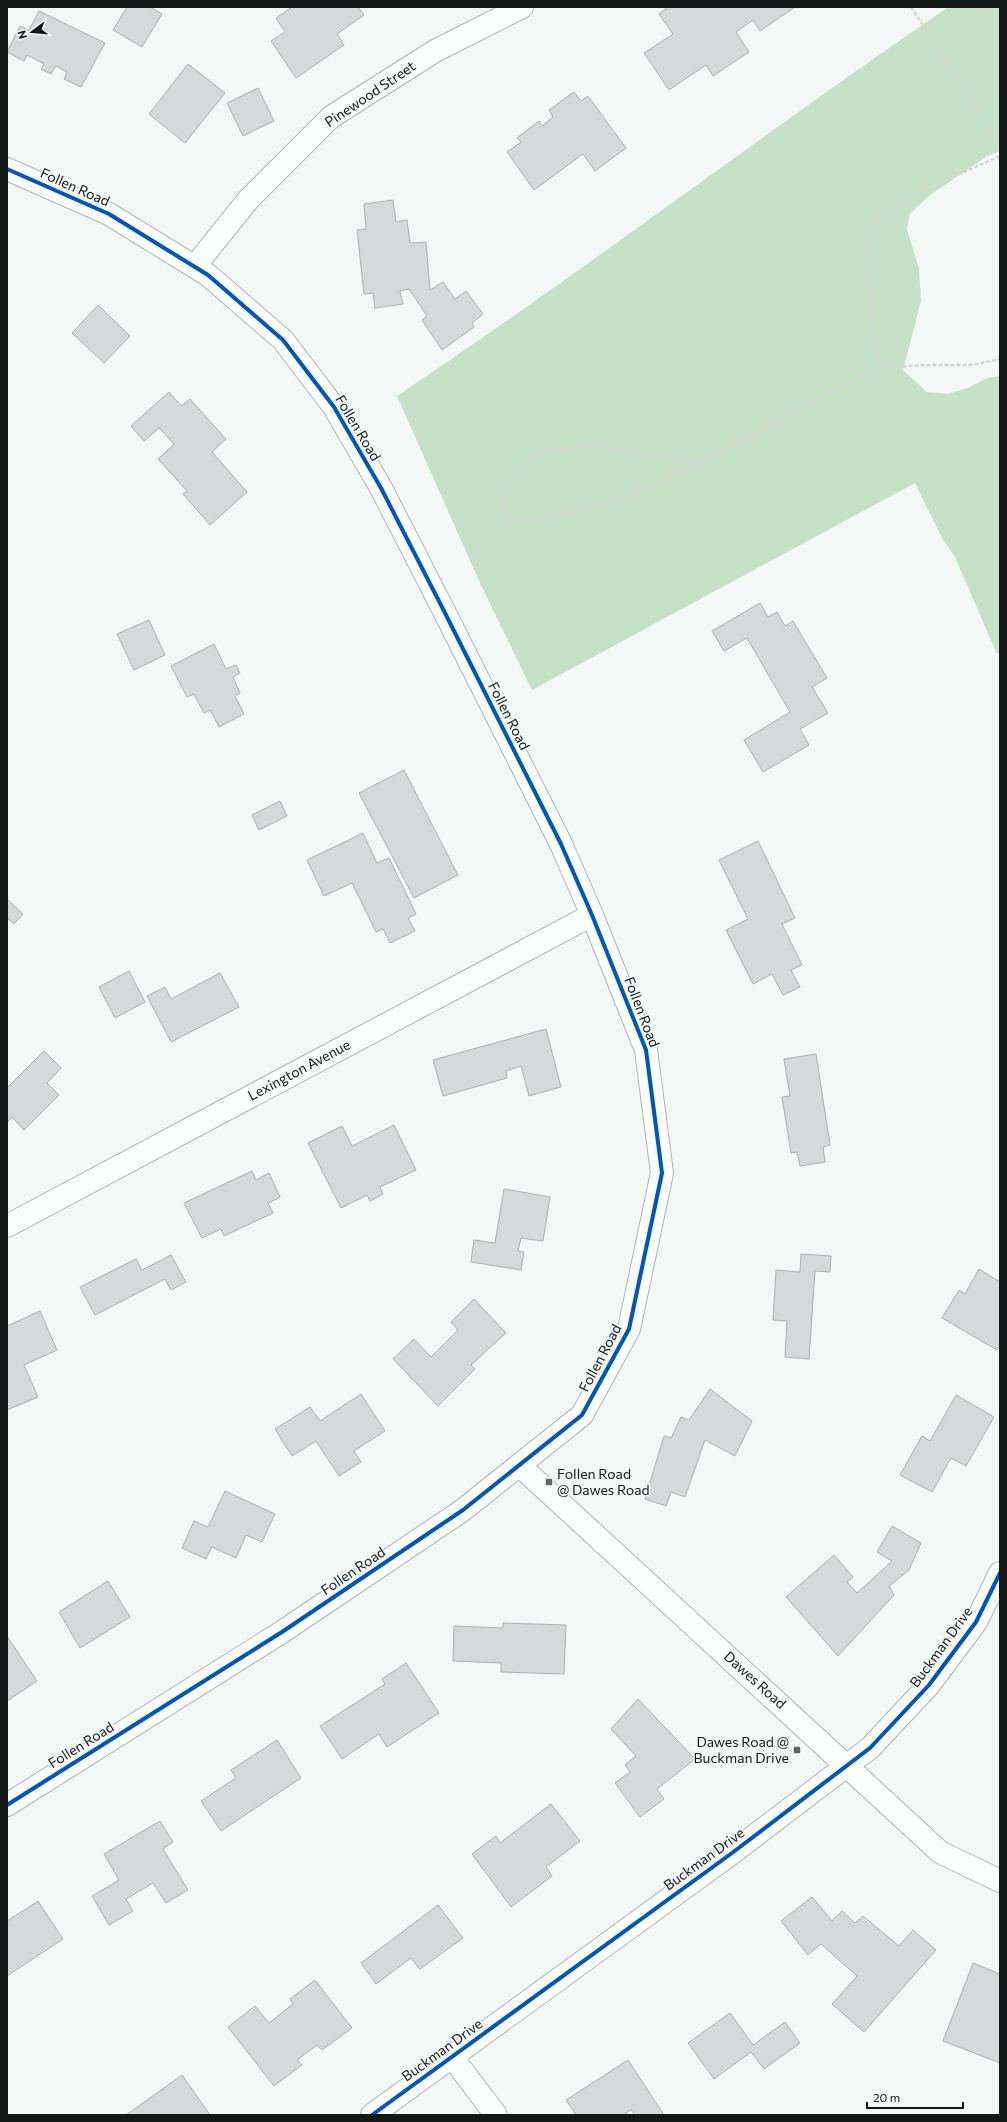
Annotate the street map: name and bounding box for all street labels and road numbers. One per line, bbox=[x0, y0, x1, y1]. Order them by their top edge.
street label: Pinewood Street bbox=[321, 57, 418, 130]
street label: Follen Road bbox=[38, 164, 112, 209]
street label: Follen Road bbox=[332, 392, 385, 464]
street label: Follen Road bbox=[485, 679, 534, 753]
street label: Follen Road bbox=[621, 974, 664, 1049]
street label: Lexington Avenue bbox=[245, 1035, 353, 1104]
street label: Follen Road bbox=[575, 1321, 624, 1394]
street label: Follen Road bbox=[317, 1543, 388, 1598]
street label: Buckman Drive bbox=[906, 1603, 976, 1690]
street label: Dawes Road bbox=[721, 1647, 790, 1712]
street label: Follen Road bbox=[45, 1718, 117, 1771]
street label: Buckman Drive bbox=[660, 1824, 747, 1894]
street label: Buckman Drive bbox=[398, 2015, 485, 2085]

